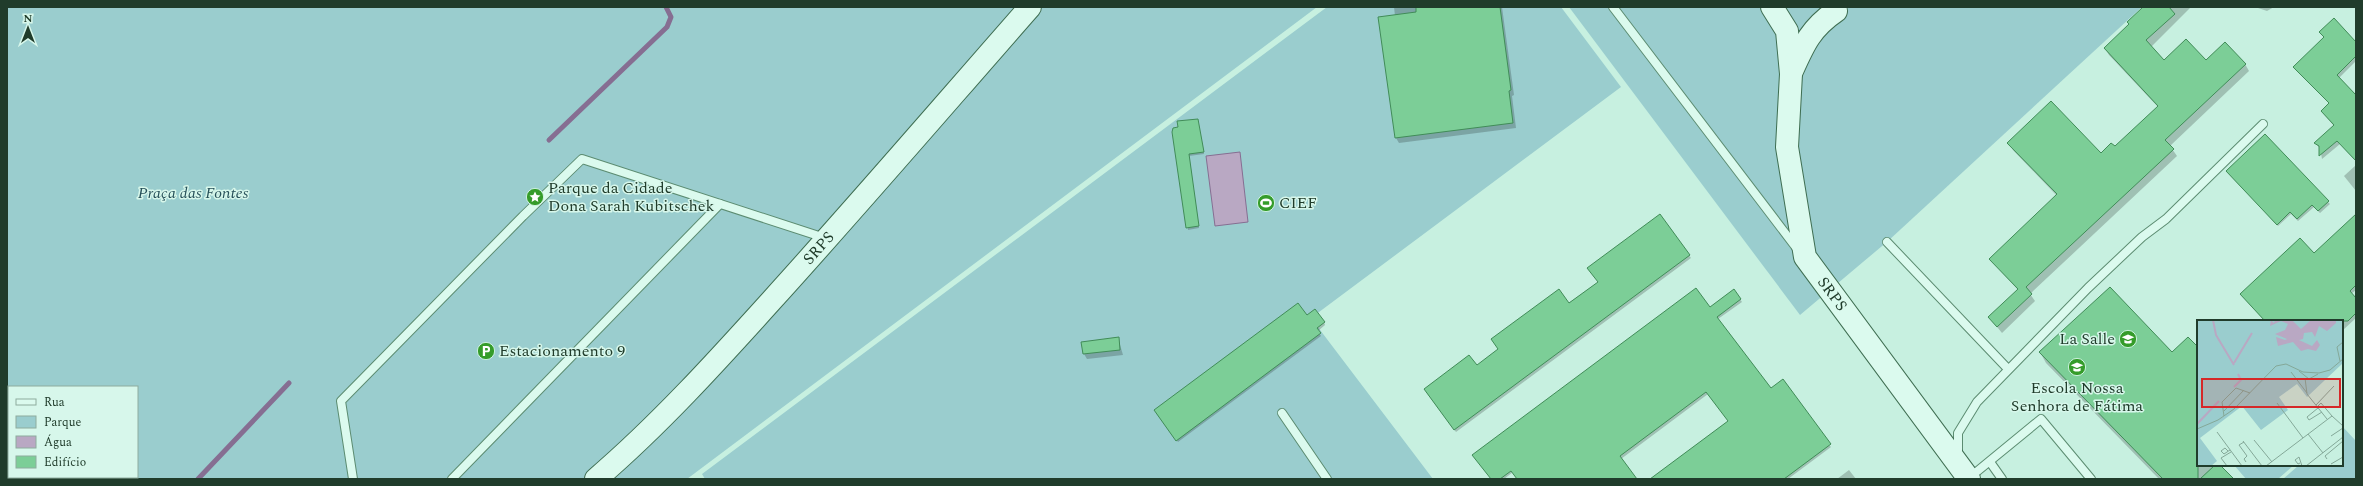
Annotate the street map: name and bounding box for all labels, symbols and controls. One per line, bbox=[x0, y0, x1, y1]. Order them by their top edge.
north arrow bbox=[8, 8, 48, 48]
text: N bbox=[24, 10, 33, 27]
place label: Parque da Cidade Dona Sarah Kubitschek bbox=[548, 176, 715, 218]
park label: Praça das Fontes bbox=[138, 181, 249, 205]
place icon: Parque da Cidade Dona Sarah Kubitschek bbox=[525, 187, 545, 207]
place label: CIEF bbox=[1279, 191, 1317, 215]
sports icon: CIEF bbox=[1256, 193, 1276, 213]
street label: SRPS bbox=[797, 226, 840, 270]
street label: SRPS bbox=[1811, 272, 1853, 316]
inset map bbox=[2197, 320, 2343, 466]
place label: La Salle bbox=[2059, 327, 2115, 351]
school or university icon: La Salle bbox=[2118, 329, 2138, 349]
place label: Estacionamento 9 bbox=[499, 339, 625, 363]
parking icon: Estacionamento 9 bbox=[476, 341, 496, 361]
school or university icon: Escola Nossa Senhora de Fátima bbox=[2067, 357, 2087, 377]
place label: Escola Nossa Senhora de Fátima bbox=[2011, 376, 2143, 418]
legend bbox=[8, 386, 138, 478]
text: Rua bbox=[44, 393, 65, 412]
text: Parque bbox=[44, 413, 81, 432]
text: Água bbox=[44, 433, 72, 452]
text: Edifício bbox=[44, 453, 86, 472]

